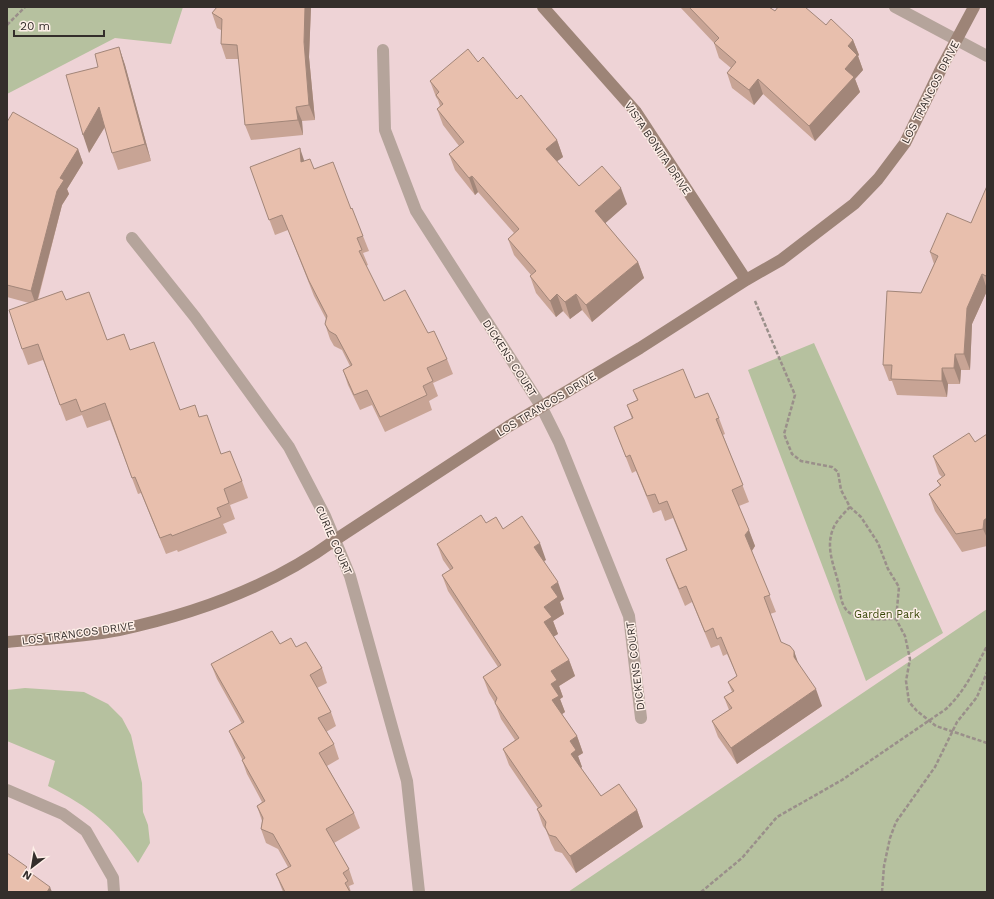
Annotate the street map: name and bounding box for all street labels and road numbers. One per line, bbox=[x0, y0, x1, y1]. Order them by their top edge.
street label: LOS TRANCOS DRIVE bbox=[899, 39, 962, 146]
street label: VISTA BONITA DRIVE bbox=[622, 99, 693, 197]
street label: DICKENS COURT bbox=[480, 317, 539, 399]
street label: LOS TRANCOS DRIVE bbox=[494, 370, 598, 439]
street label: CURIE COURT bbox=[313, 504, 355, 577]
street label: LOS TRANCOS DRIVE bbox=[21, 619, 135, 648]
street label: DICKENS COURT bbox=[624, 621, 647, 711]

